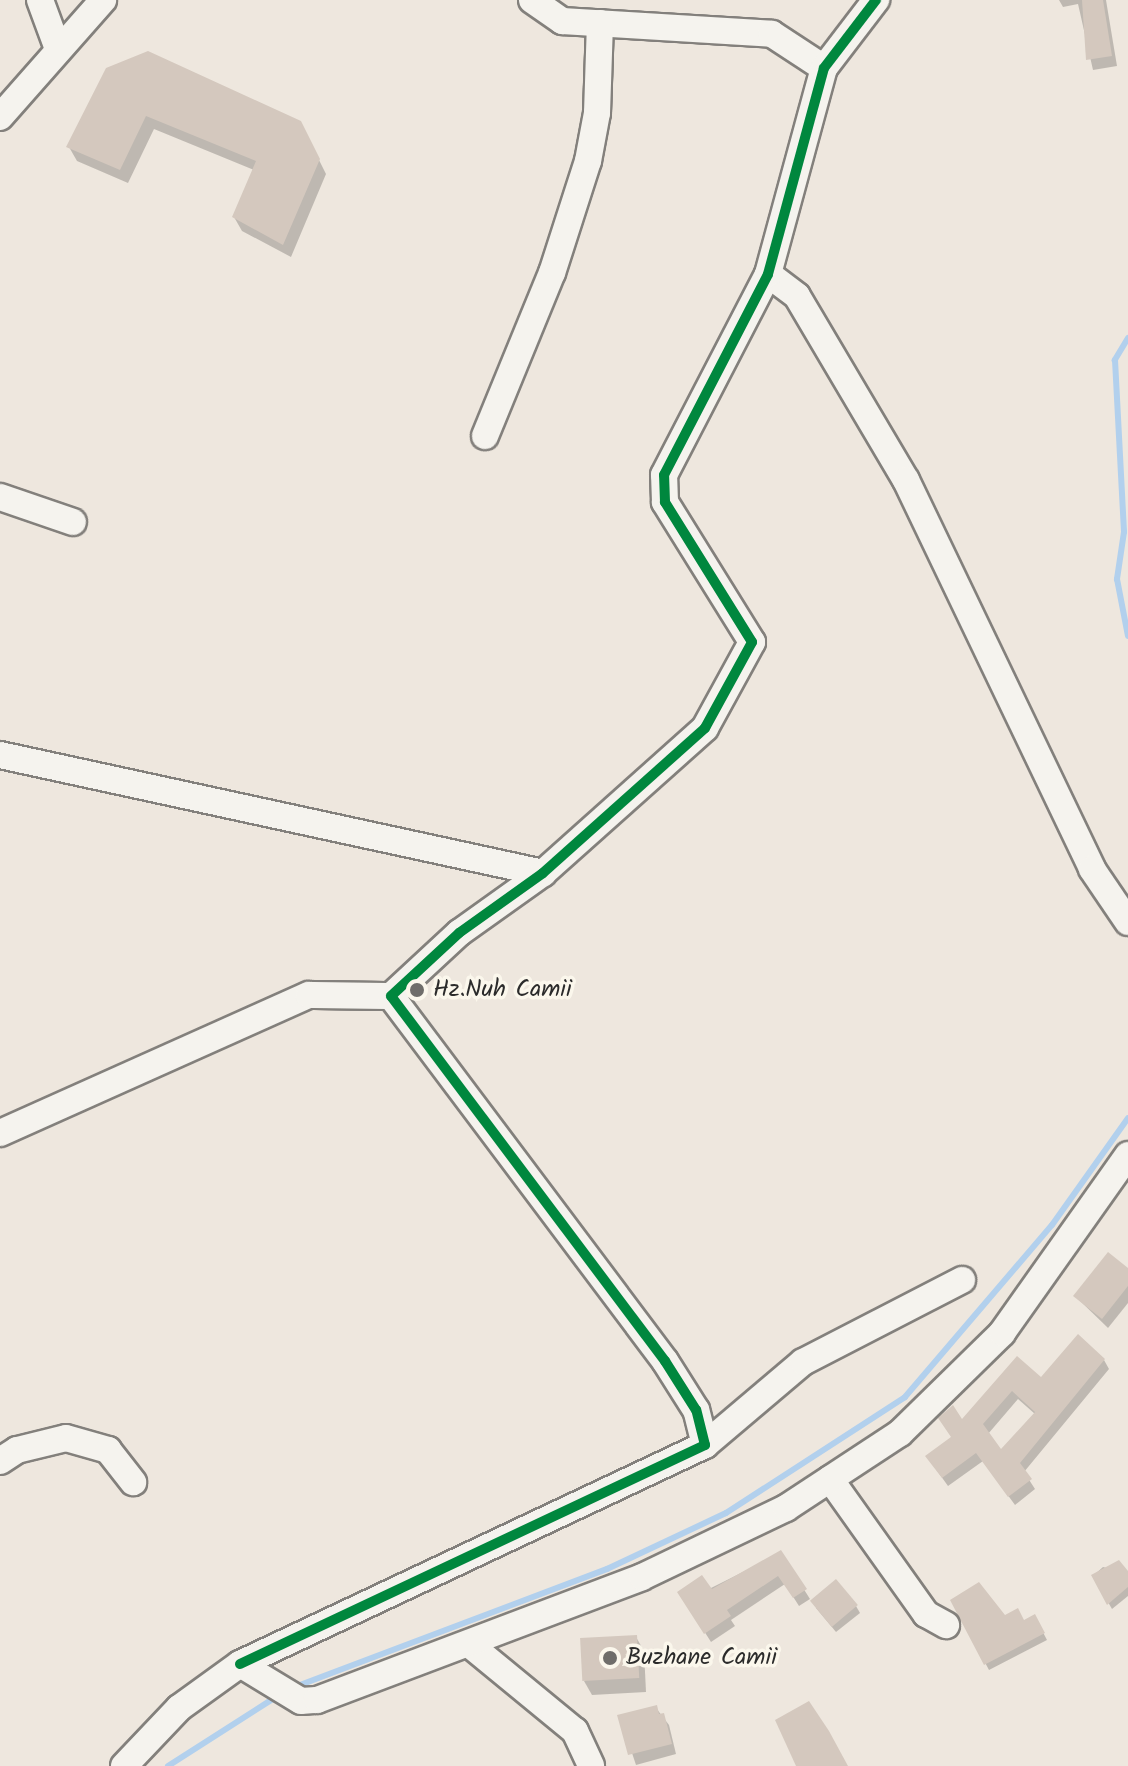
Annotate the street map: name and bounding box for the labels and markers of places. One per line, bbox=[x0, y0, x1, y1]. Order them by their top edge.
place label: Hz.Nuh Camii bbox=[433, 976, 572, 1004]
marker: Hz.Nuh Camii bbox=[408, 981, 426, 999]
place label: Buzhane Camii bbox=[626, 1644, 777, 1672]
marker: Buzhane Camii bbox=[601, 1649, 619, 1667]

